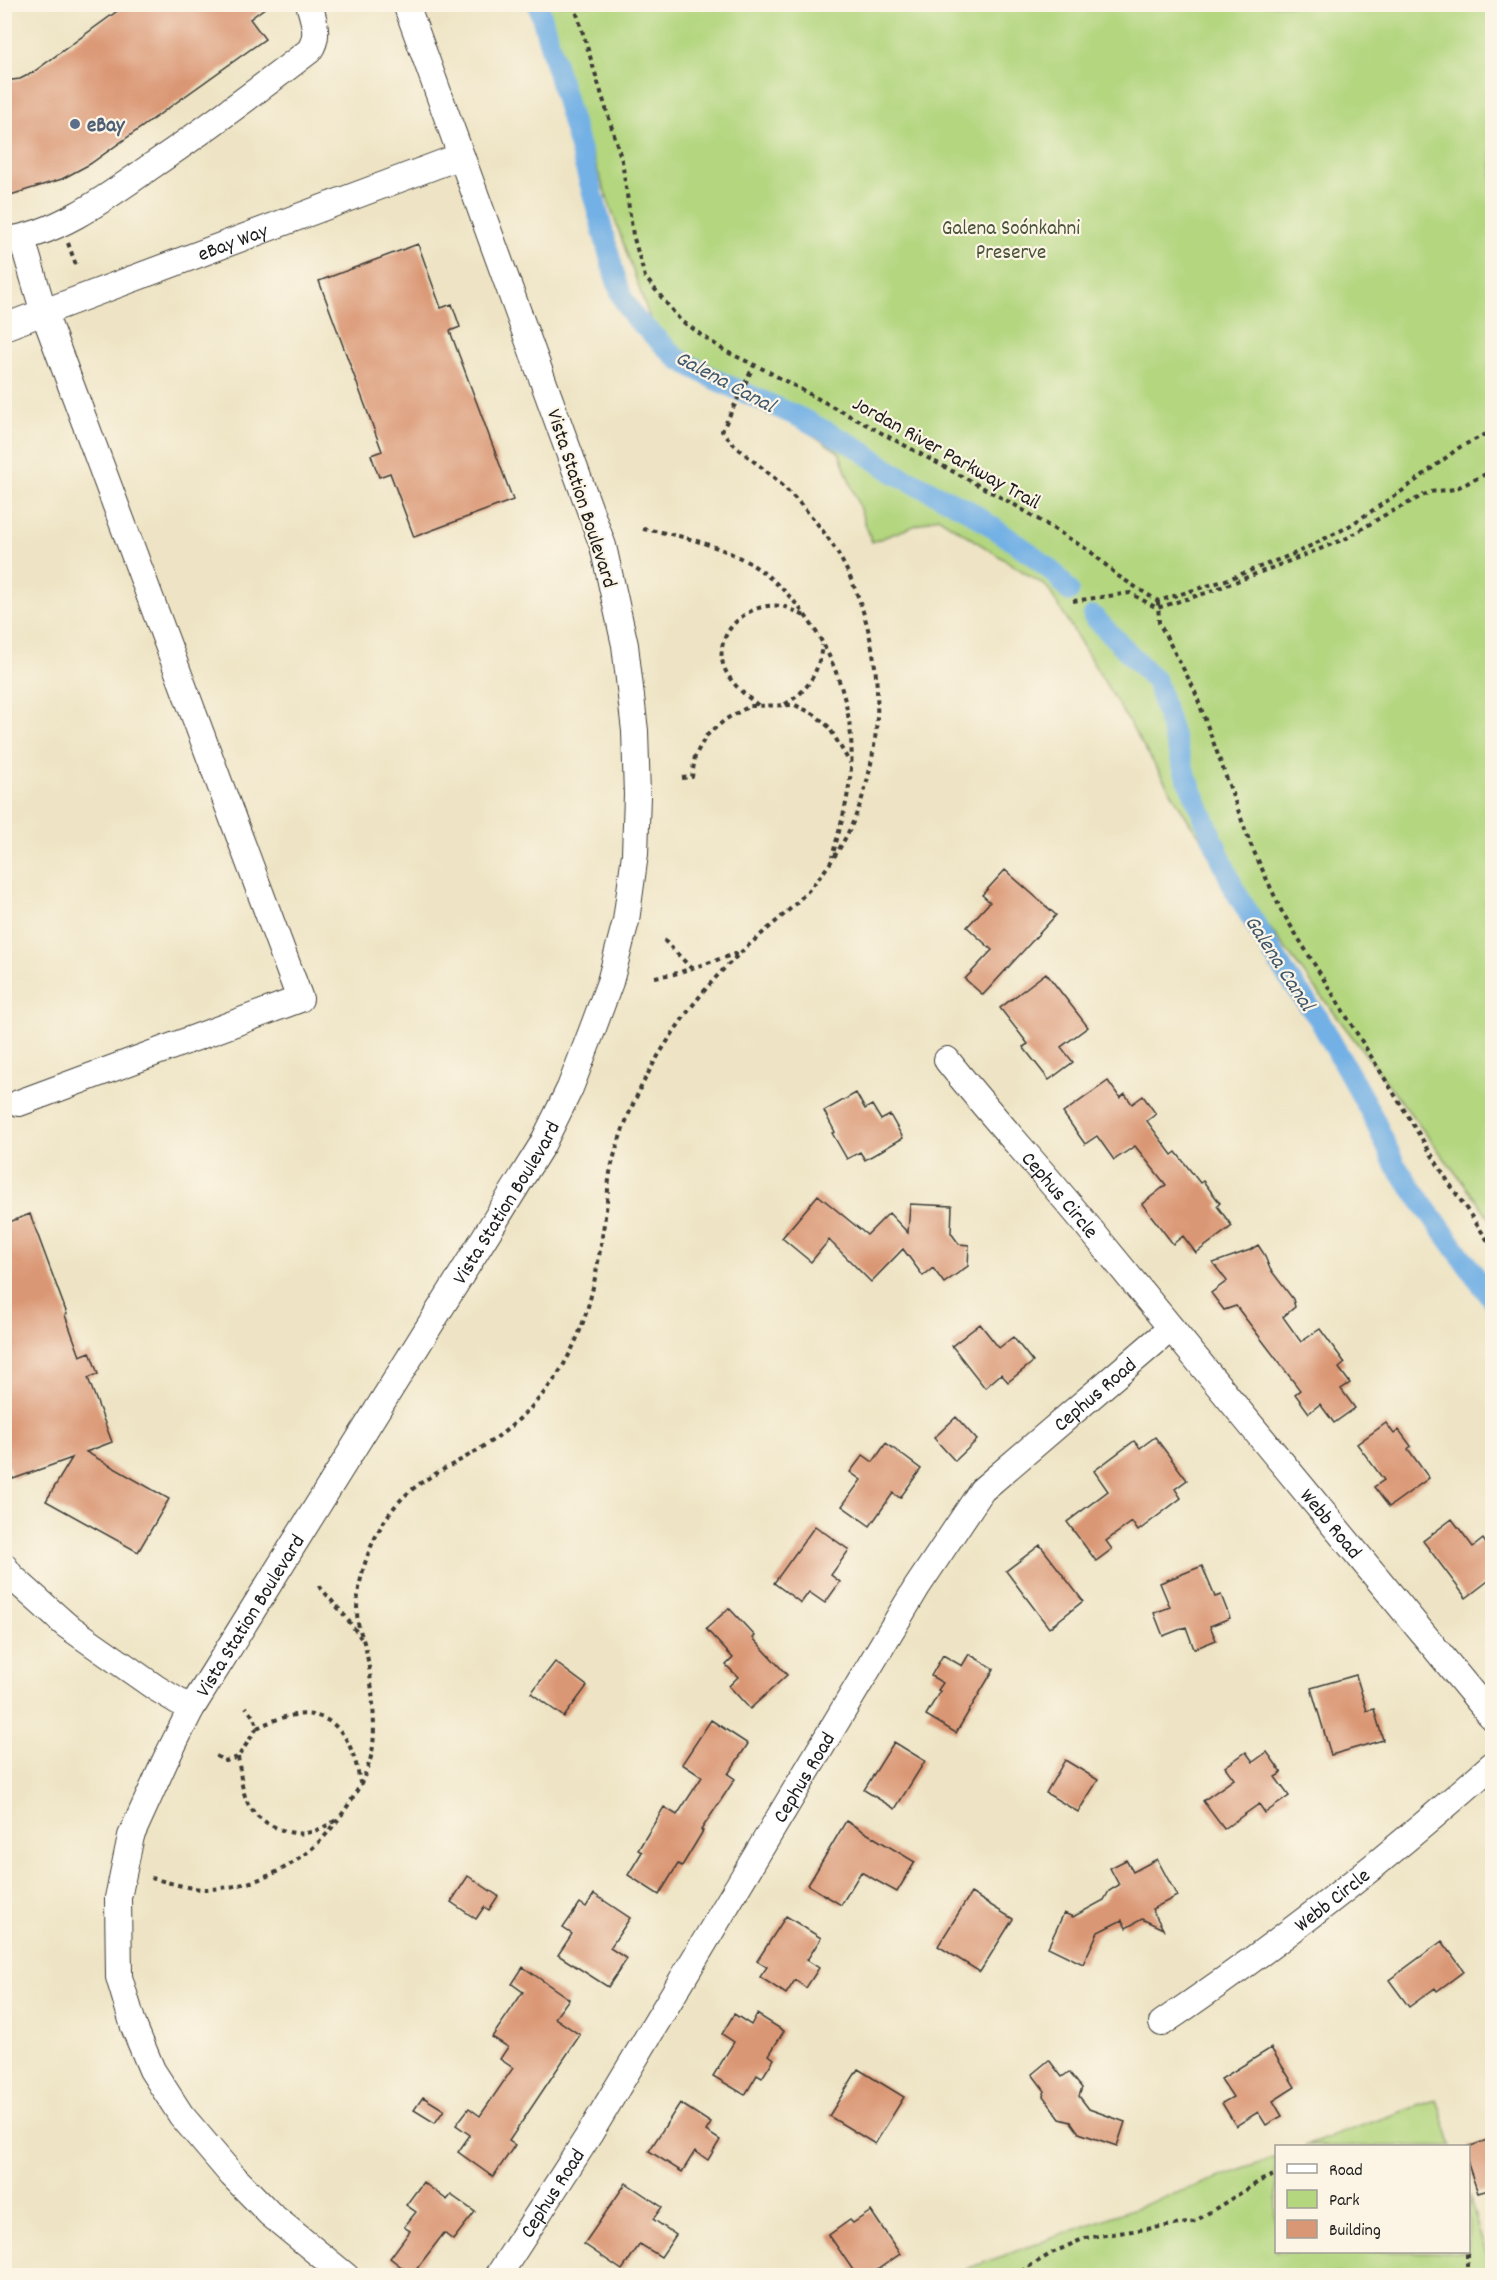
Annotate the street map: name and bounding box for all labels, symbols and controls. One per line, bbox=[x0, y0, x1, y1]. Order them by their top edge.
place label: eBay bbox=[87, 112, 126, 142]
marker: eBay bbox=[68, 117, 82, 131]
park label: Galena Soónkahni Preserve bbox=[942, 215, 1080, 269]
street label: eBay Way bbox=[194, 217, 273, 271]
water label: Galena Canal bbox=[669, 344, 781, 423]
street label: Jordan River Parkway Trail bbox=[846, 390, 1045, 519]
street label: Vista Station Boulevard bbox=[537, 406, 623, 592]
water label: Galena Canal bbox=[1235, 910, 1322, 1019]
street label: Vista Station Boulevard bbox=[447, 1117, 569, 1291]
street label: Cephus Circle bbox=[1013, 1146, 1104, 1246]
street label: Cephus Road bbox=[1048, 1352, 1144, 1440]
street label: Webb Road bbox=[1291, 1483, 1368, 1567]
street label: Vista Station Boulevard bbox=[190, 1530, 314, 1704]
street label: Cephus Road bbox=[767, 1728, 845, 1830]
street label: Webb Circle bbox=[1289, 1862, 1378, 1941]
street label: Cephus Road bbox=[514, 2144, 594, 2245]
legend bbox=[1275, 2145, 1470, 2253]
text: Road bbox=[1329, 2159, 1363, 2184]
text: Park bbox=[1329, 2189, 1360, 2214]
text: Building bbox=[1329, 2219, 1381, 2244]

